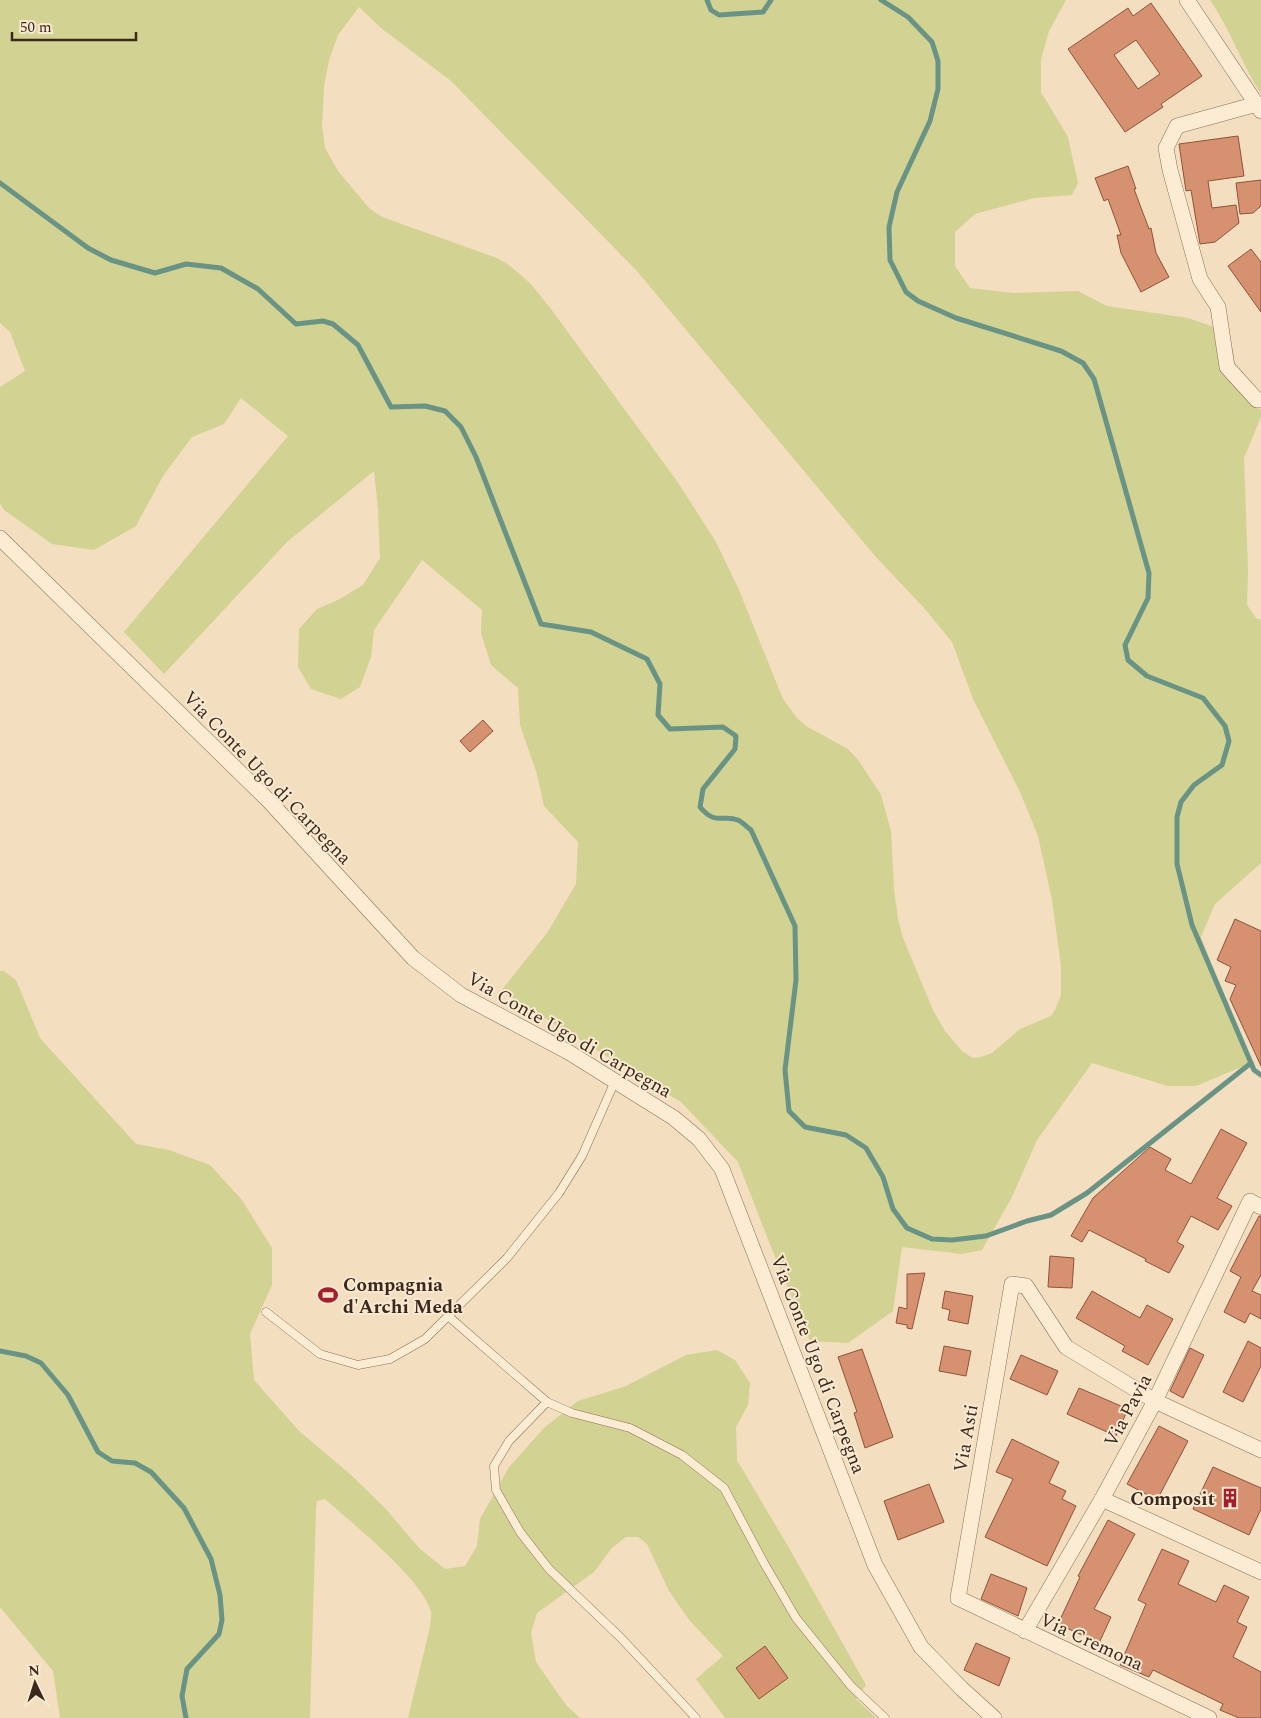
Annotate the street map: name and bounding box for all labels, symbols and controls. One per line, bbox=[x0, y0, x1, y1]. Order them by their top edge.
scale bar bbox=[12, 10, 136, 42]
text: 50 m bbox=[20, 16, 52, 39]
street label: Via Conte Ugo di Carpegna bbox=[176, 684, 359, 872]
street label: Via Conte Ugo di Carpegna bbox=[461, 965, 678, 1106]
street label: Via Conte Ugo di Carpegna bbox=[762, 1251, 873, 1479]
place label: Compagnia d'Archi Meda bbox=[343, 1271, 463, 1322]
sports icon: Compagnia d'Archi Meda bbox=[317, 1284, 339, 1306]
street label: Via Pavia bbox=[1097, 1368, 1160, 1453]
street label: Via Asti bbox=[946, 1402, 987, 1475]
place label: Composit bbox=[1130, 1485, 1215, 1514]
building icon: Composit bbox=[1219, 1487, 1241, 1509]
street label: Via Cremona bbox=[1035, 1606, 1149, 1679]
north arrow bbox=[10, 1658, 60, 1708]
text: N bbox=[28, 1660, 41, 1681]

